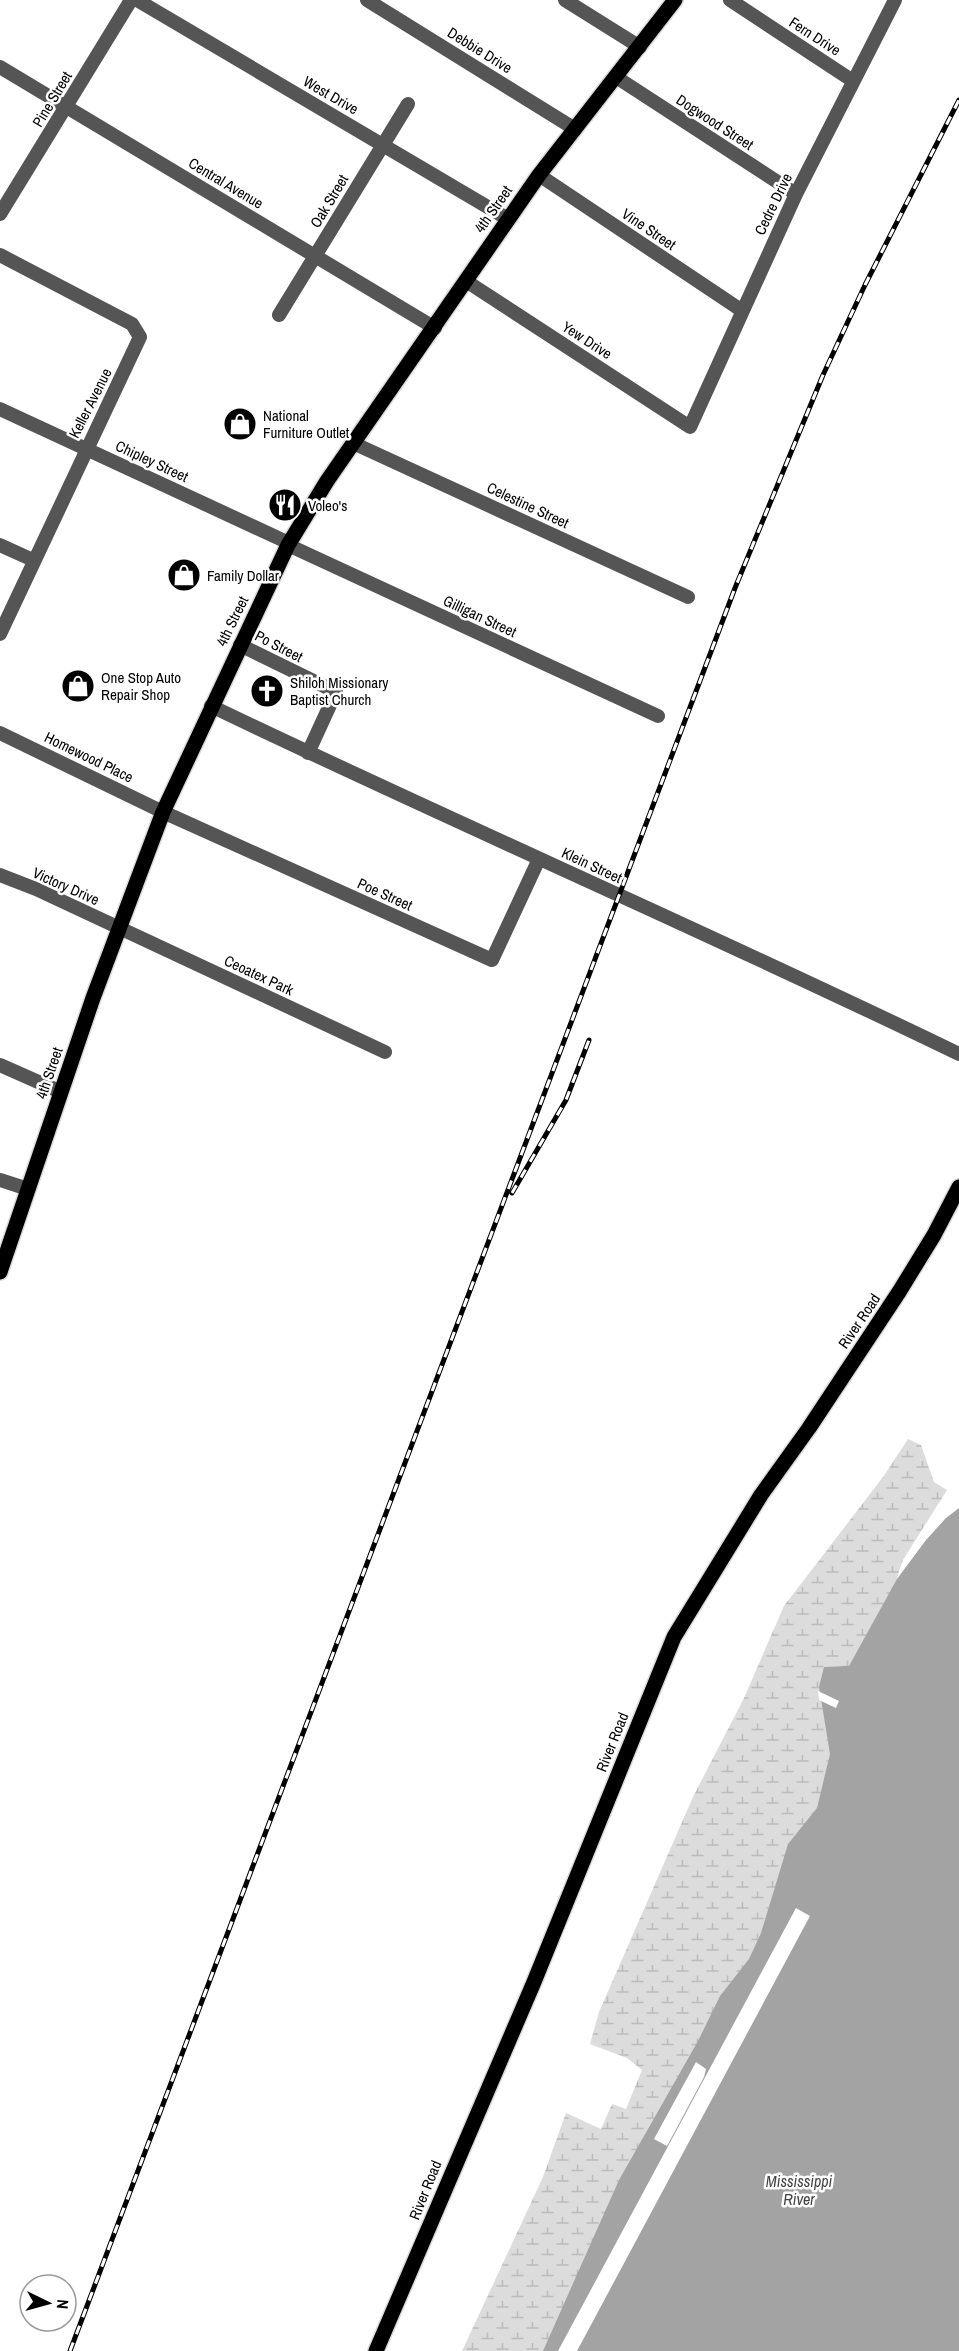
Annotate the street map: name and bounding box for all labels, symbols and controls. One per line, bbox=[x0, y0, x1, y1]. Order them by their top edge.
street label: Fern Drive bbox=[785, 12, 845, 61]
street label: Debbie Drive bbox=[444, 22, 516, 78]
street label: Pine Street bbox=[27, 67, 77, 131]
street label: West Drive bbox=[299, 71, 363, 119]
street label: Dogwood Street bbox=[672, 89, 758, 155]
street label: Central Avenue bbox=[185, 152, 267, 214]
street label: Cedre Drive bbox=[749, 169, 797, 238]
street label: Oak Street bbox=[305, 170, 353, 232]
street label: 4th Street bbox=[469, 181, 517, 237]
street label: Vine Street bbox=[618, 203, 681, 255]
street label: Yew Drive bbox=[558, 316, 616, 364]
street label: Keller Avenue bbox=[63, 364, 117, 441]
place label: National Furniture Outlet bbox=[263, 405, 350, 443]
shop icon: National Furniture Outlet bbox=[222, 406, 258, 442]
street label: Chipley Street bbox=[112, 435, 192, 487]
street label: Celestine Street bbox=[484, 477, 573, 533]
restaurant icon: Voleo's bbox=[267, 487, 303, 523]
place label: Voleo's bbox=[308, 495, 347, 516]
shop icon: Family Dollar bbox=[166, 557, 202, 593]
place label: Family Dollar bbox=[207, 565, 279, 586]
street label: Gilligan Street bbox=[440, 590, 521, 642]
street label: 4th Street bbox=[211, 592, 253, 650]
street label: Po Street bbox=[251, 625, 307, 667]
place label: One Stop Auto Repair Shop bbox=[101, 667, 181, 705]
shop icon: One Stop Auto Repair Shop bbox=[60, 668, 96, 704]
place label: Shiloh Missionary Baptist Church bbox=[290, 672, 389, 710]
church icon: Shiloh Missionary Baptist Church bbox=[249, 673, 285, 709]
street label: Homewood Place bbox=[41, 726, 137, 788]
street label: Klein Street bbox=[558, 842, 626, 888]
street label: Victory Drive bbox=[29, 862, 103, 910]
street label: Poe Street bbox=[354, 873, 416, 916]
street label: Ceoatex Park bbox=[221, 950, 298, 1001]
street label: 4th Street bbox=[30, 1044, 68, 1102]
street label: River Road bbox=[833, 1289, 885, 1353]
street label: River Road bbox=[591, 1709, 633, 1775]
street label: River Road bbox=[404, 2157, 446, 2223]
water label: Mississippi River bbox=[766, 2170, 833, 2210]
north arrow bbox=[18, 2273, 78, 2333]
text: N bbox=[52, 2299, 74, 2310]

